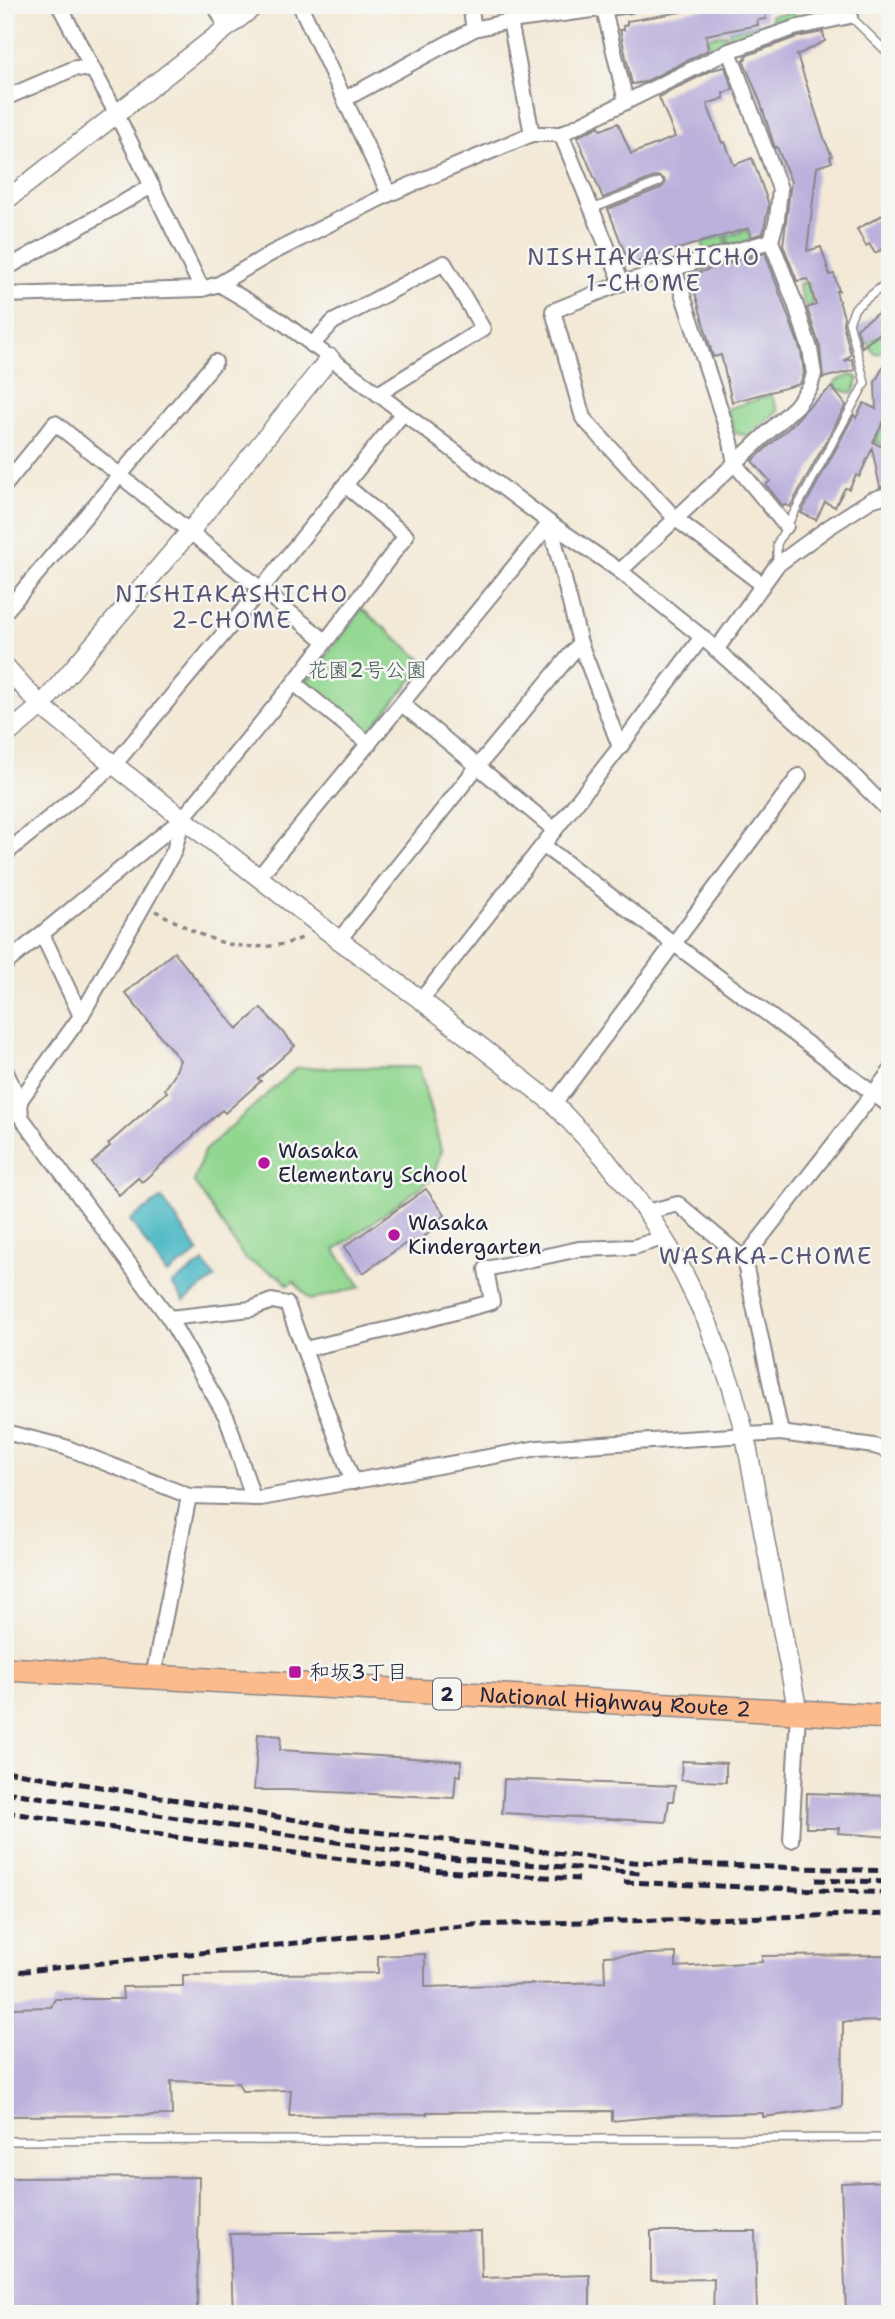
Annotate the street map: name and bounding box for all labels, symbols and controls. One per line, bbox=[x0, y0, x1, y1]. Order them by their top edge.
district label: NISHIAKASHICHO 1-CHOME bbox=[527, 242, 761, 298]
district label: NISHIAKASHICHO 2-CHOME bbox=[115, 579, 349, 635]
park label: 花園2号公園 bbox=[307, 656, 427, 684]
place label: Wasaka Elementary School bbox=[278, 1137, 468, 1189]
marker: Wasaka Elementary School bbox=[256, 1155, 272, 1171]
place label: Wasaka Kindergarten bbox=[408, 1209, 541, 1261]
marker: Wasaka Kindergarten bbox=[386, 1227, 402, 1243]
district label: WASAKA-CHOME bbox=[659, 1241, 873, 1271]
place label: 和坂3丁目 bbox=[309, 1658, 408, 1686]
marker: 和坂3丁目 bbox=[287, 1664, 303, 1680]
road number: 2 bbox=[433, 1678, 461, 1710]
street label: National Highway Route 2 bbox=[479, 1681, 752, 1723]

